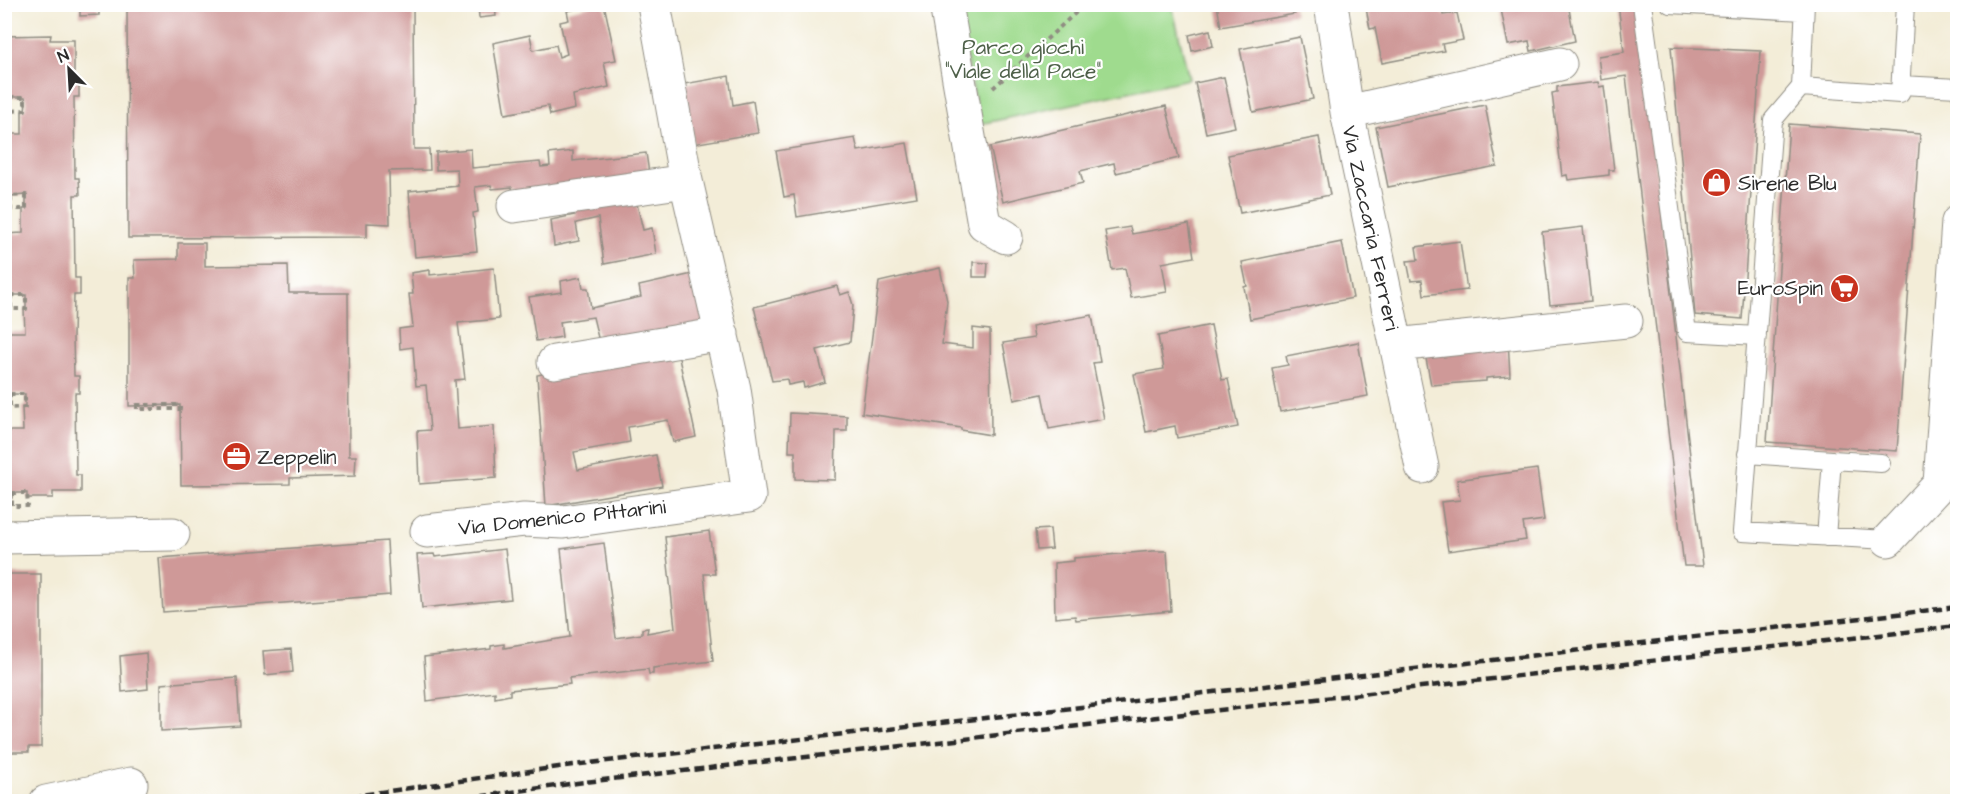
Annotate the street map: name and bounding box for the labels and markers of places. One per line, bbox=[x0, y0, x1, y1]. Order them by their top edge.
shop icon: Sirene Blu bbox=[1701, 167, 1733, 199]
place label: Sirene Blu bbox=[1738, 169, 1837, 198]
supermarket icon: EuroSpin bbox=[1828, 272, 1860, 304]
place label: EuroSpin bbox=[1738, 274, 1823, 304]
office icon: Zeppelin bbox=[220, 441, 252, 473]
place label: Zeppelin bbox=[257, 443, 337, 473]

